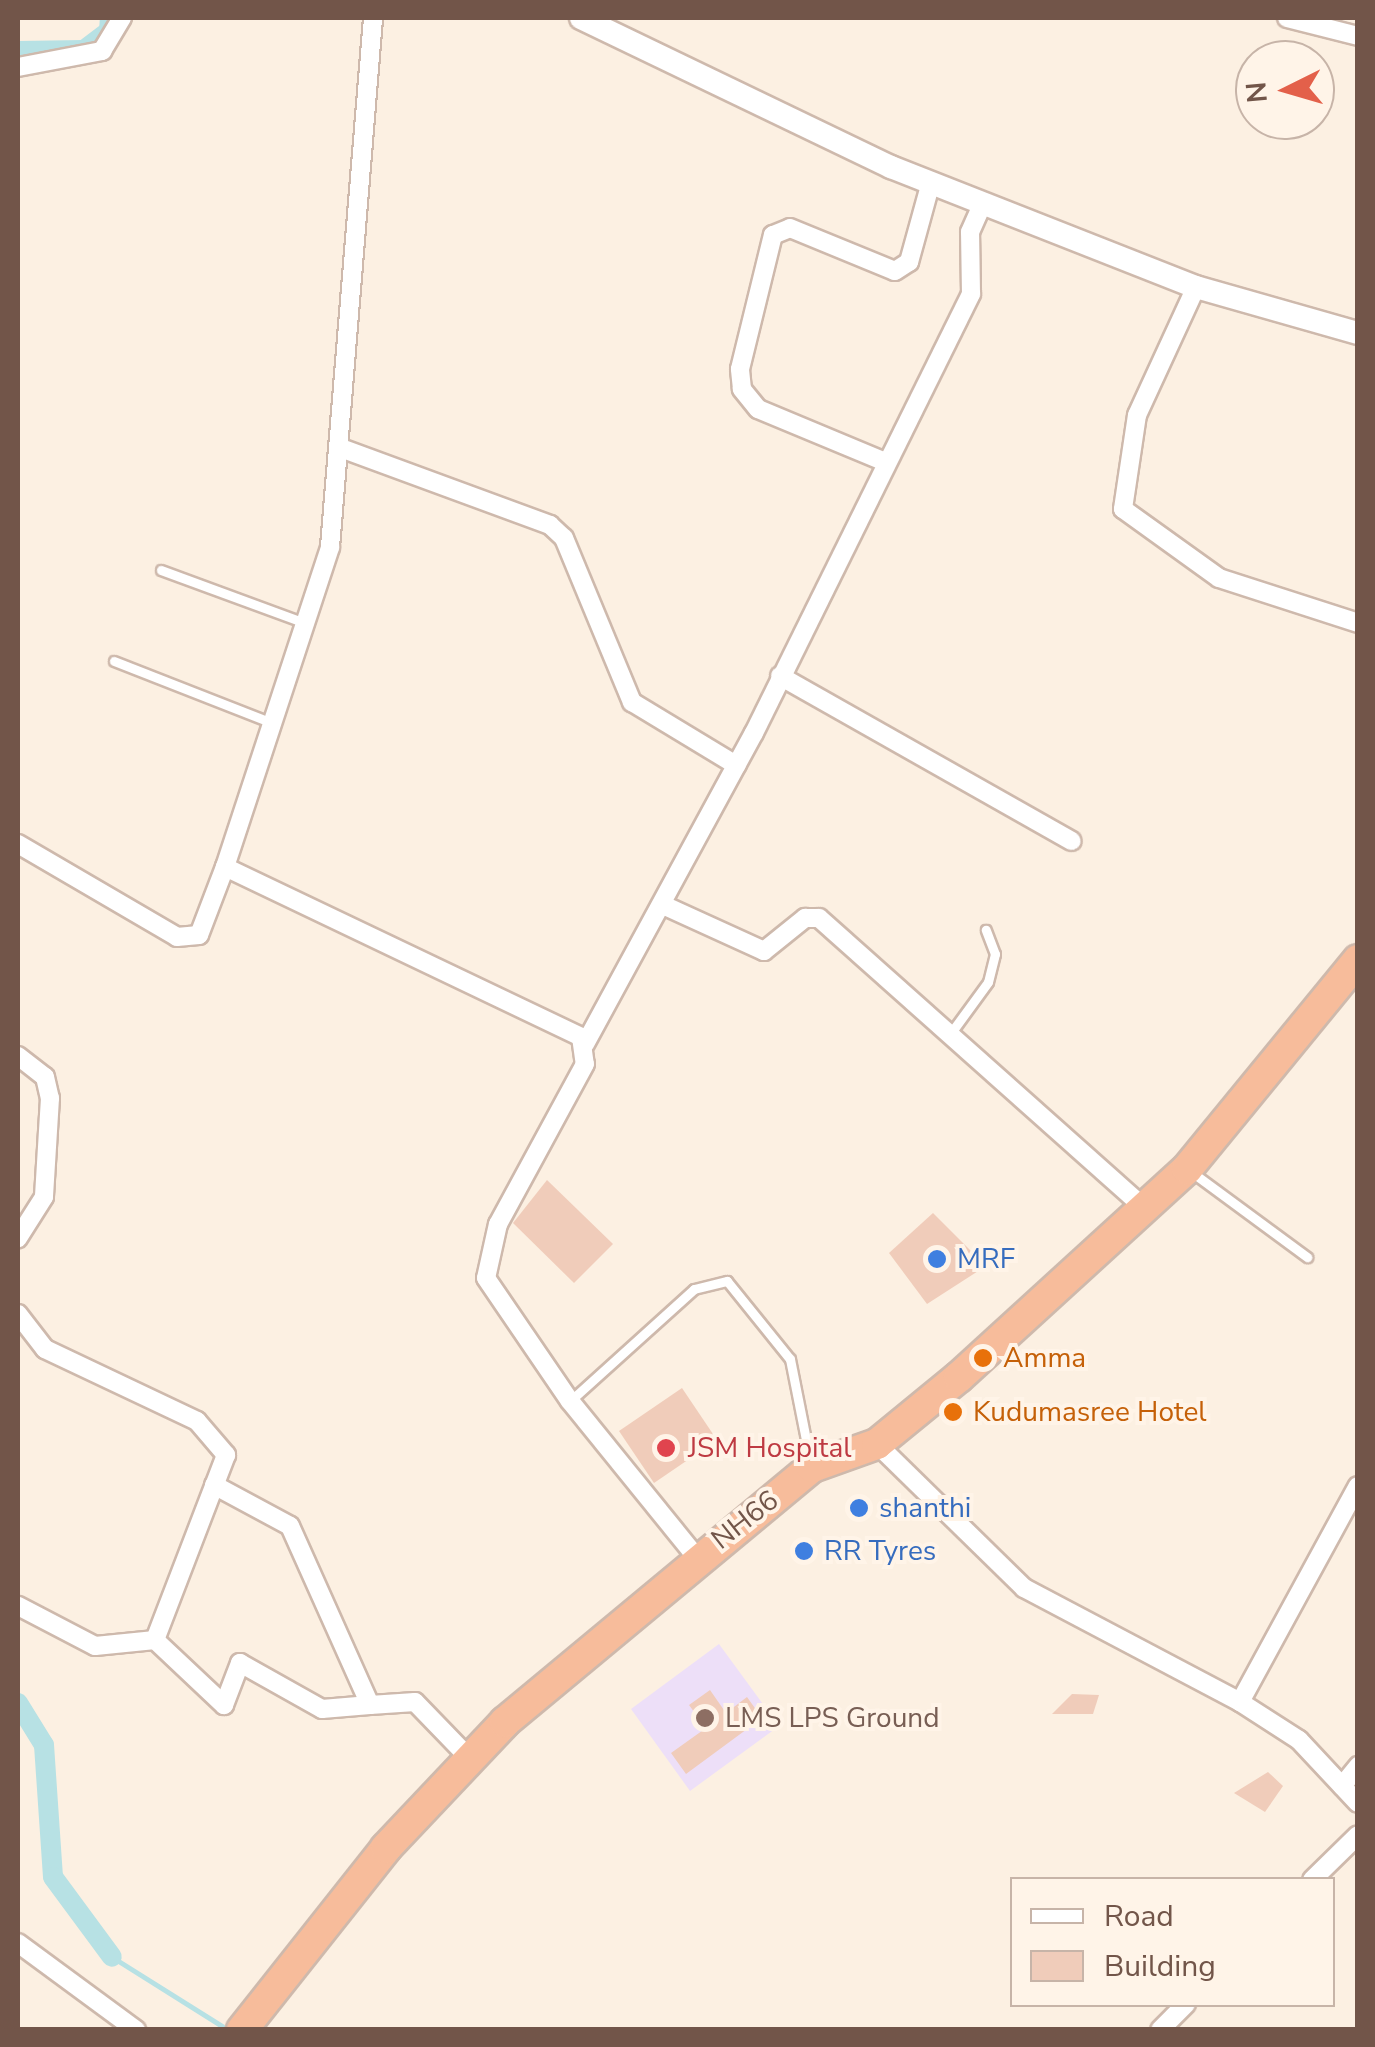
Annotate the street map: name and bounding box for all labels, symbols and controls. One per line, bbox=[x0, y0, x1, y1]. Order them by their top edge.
north arrow bbox=[1235, 40, 1335, 140]
text: N bbox=[1237, 80, 1277, 105]
place label: MRF bbox=[957, 1242, 1015, 1276]
marker: MRF bbox=[926, 1248, 948, 1270]
place label: Amma bbox=[1003, 1341, 1086, 1375]
marker: Amma bbox=[972, 1347, 994, 1369]
place label: Kudumasree Hotel bbox=[973, 1395, 1207, 1429]
marker: Kudumasree Hotel bbox=[942, 1401, 964, 1423]
place label: JSM Hospital bbox=[688, 1431, 852, 1465]
marker: JSM Hospital bbox=[653, 1435, 679, 1461]
street label: NH66 bbox=[705, 1483, 785, 1557]
place label: shanthi bbox=[879, 1491, 971, 1525]
marker: shanthi bbox=[848, 1497, 870, 1519]
place label: RR Tyres bbox=[824, 1534, 936, 1568]
marker: RR Tyres bbox=[793, 1540, 815, 1562]
place label: LMS LPS Ground bbox=[725, 1701, 940, 1735]
marker: LMS LPS Ground bbox=[694, 1707, 716, 1729]
legend bbox=[1010, 1877, 1335, 2007]
text: Road bbox=[1104, 1896, 1174, 1937]
text: Building bbox=[1104, 1946, 1216, 1987]

